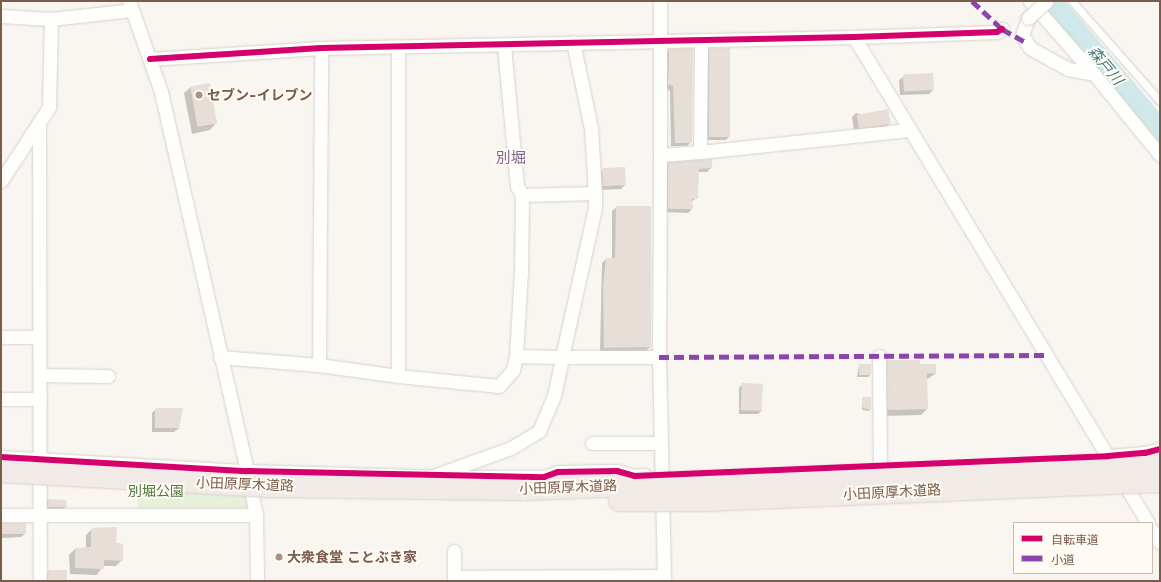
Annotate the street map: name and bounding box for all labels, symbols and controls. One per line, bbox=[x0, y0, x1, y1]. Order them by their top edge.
water label: 森戸川 bbox=[1084, 43, 1126, 89]
place label: セブン-イレブン bbox=[207, 87, 312, 103]
marker: セブン-イレブン bbox=[194, 90, 204, 100]
district label: 別堀 bbox=[496, 150, 526, 168]
street label: 小田原厚木道路 bbox=[196, 474, 294, 494]
street label: 小田原厚木道路 bbox=[519, 477, 617, 497]
street label: 小田原厚木道路 bbox=[843, 481, 941, 503]
park label: 別堀公園 bbox=[128, 483, 184, 499]
legend bbox=[1013, 522, 1153, 574]
text: 自転車道 bbox=[1051, 533, 1099, 547]
place label: 大衆食堂 ことぶき家 bbox=[287, 549, 417, 565]
marker: 大衆食堂 ことぶき家 bbox=[274, 552, 284, 562]
text: 小道 bbox=[1051, 553, 1075, 567]

